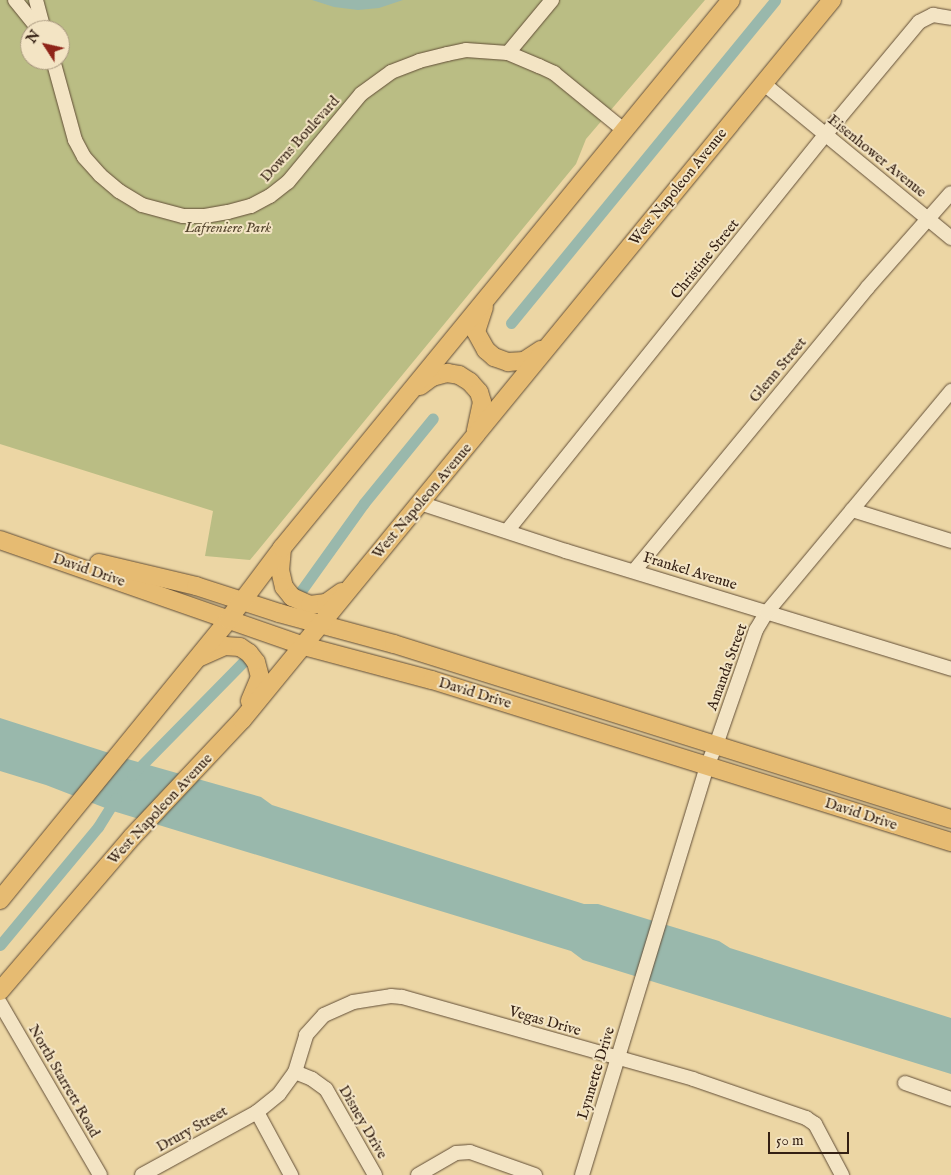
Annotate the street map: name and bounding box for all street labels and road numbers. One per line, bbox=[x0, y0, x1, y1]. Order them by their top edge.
street label: Downs Boulevard bbox=[257, 92, 343, 186]
street label: Eisenhower Avenue bbox=[824, 111, 930, 201]
street label: West Napoleon Avenue bbox=[625, 125, 731, 249]
street label: Christine Street bbox=[667, 215, 743, 303]
street label: Glenn Street bbox=[746, 334, 810, 406]
street label: West Napoleon Avenue bbox=[368, 440, 476, 562]
street label: Frankel Avenue bbox=[641, 548, 739, 594]
street label: David Drive bbox=[51, 549, 127, 591]
street label: Amanda Street bbox=[703, 621, 751, 713]
street label: David Drive bbox=[436, 673, 514, 713]
street label: West Napoleon Avenue bbox=[104, 750, 216, 868]
street label: David Drive bbox=[822, 794, 900, 834]
street label: Vegas Drive bbox=[507, 1002, 583, 1040]
street label: North Starrett Road bbox=[24, 1021, 104, 1141]
street label: Lynnette Drive bbox=[573, 1024, 619, 1122]
street label: Disney Drive bbox=[335, 1082, 391, 1162]
street label: Drury Street bbox=[153, 1102, 231, 1156]

